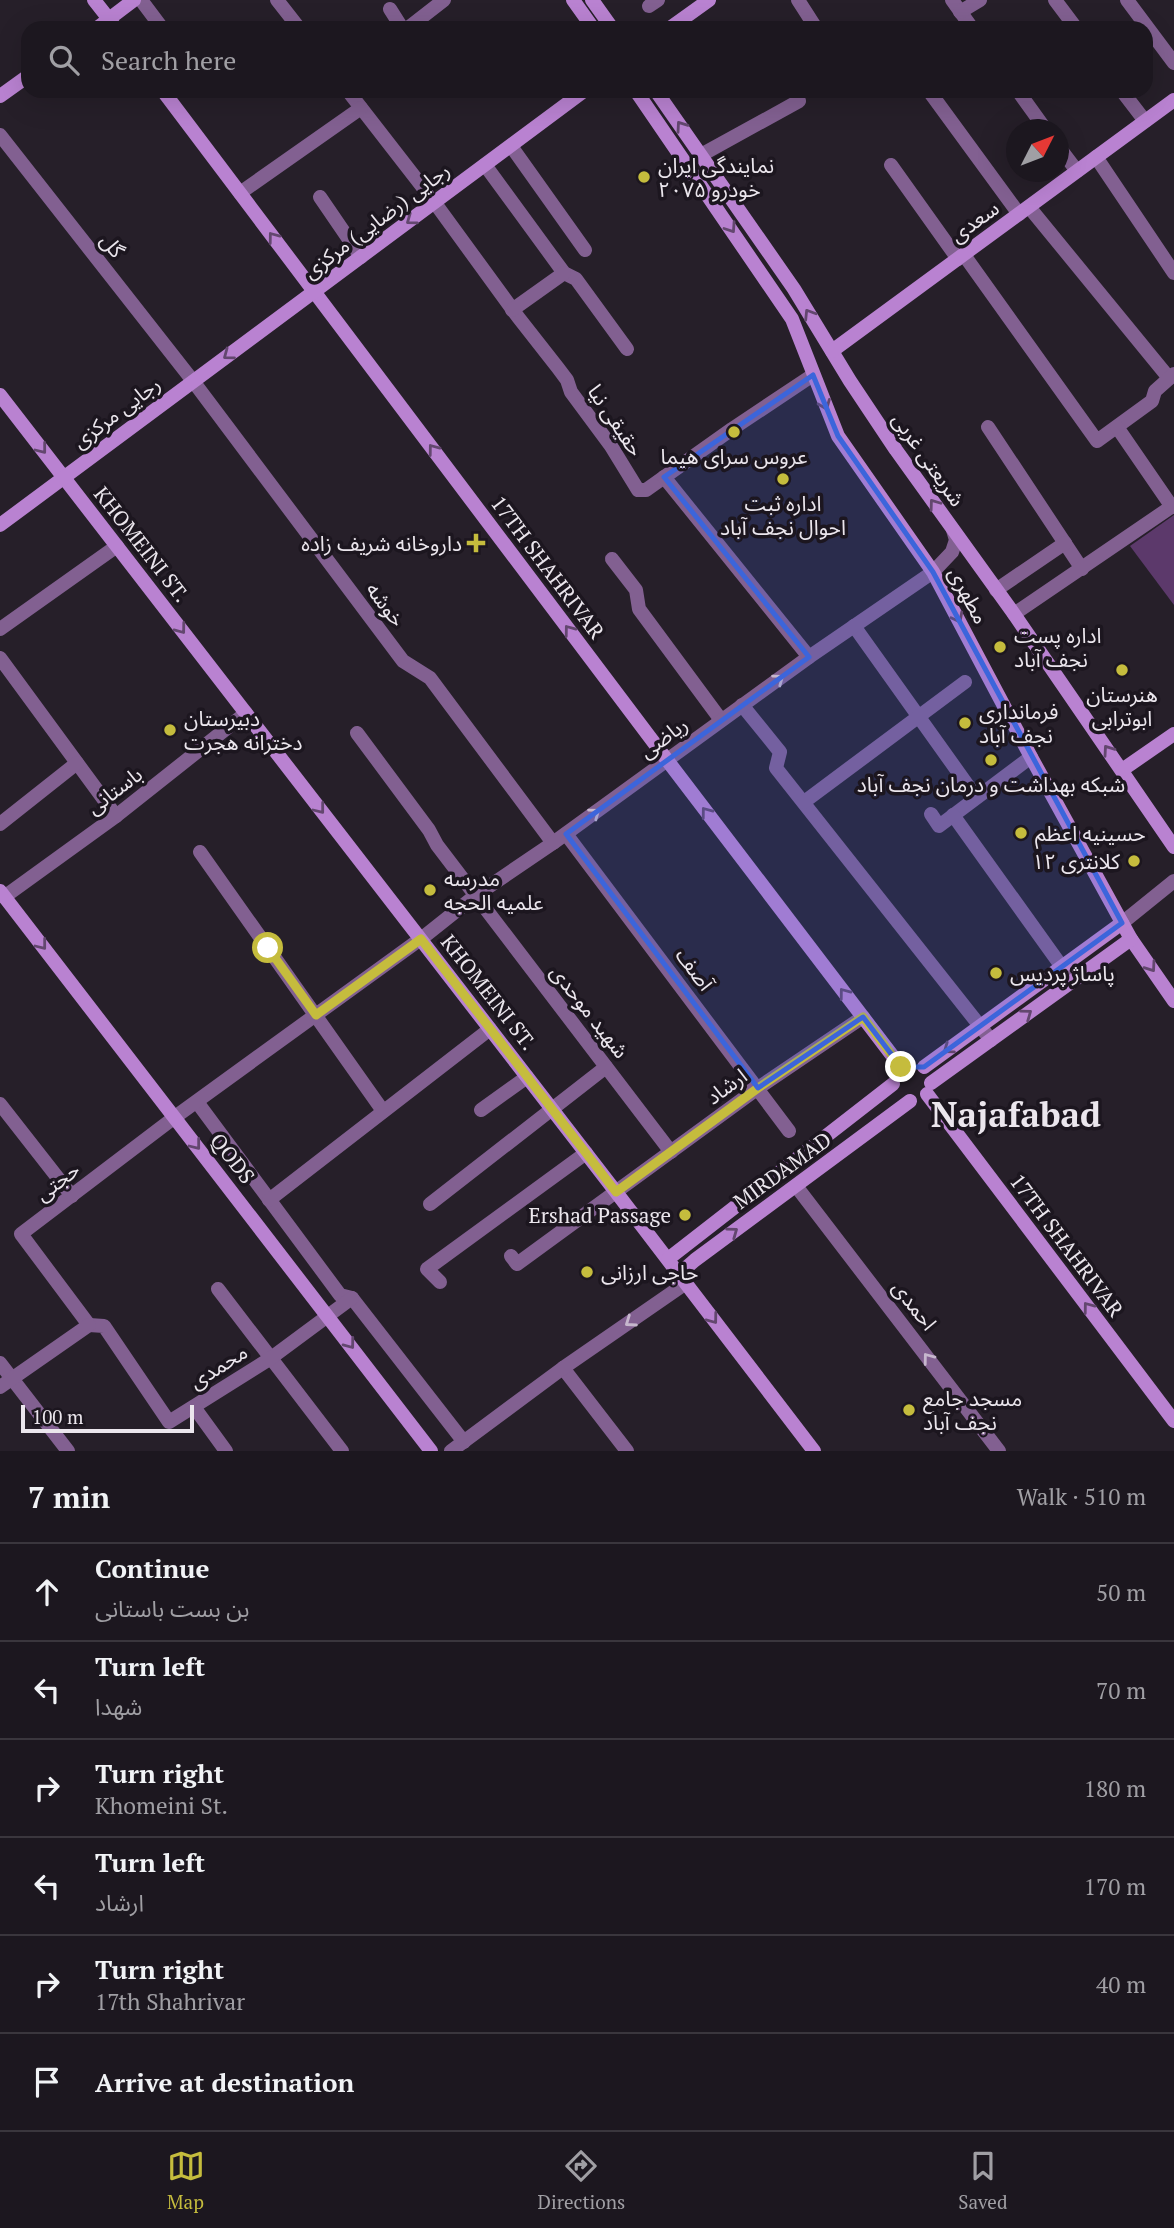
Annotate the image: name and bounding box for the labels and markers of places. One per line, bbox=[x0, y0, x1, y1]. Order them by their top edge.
place label: نمایندگی ایران خودرو ۲۰۷۵ bbox=[658, 151, 774, 203]
marker: نمایندگی ایران خودرو ۲۰۷۵ bbox=[636, 169, 652, 185]
marker: عروس سرای هیما bbox=[726, 424, 742, 440]
place label: عروس سرای هیما bbox=[660, 442, 808, 470]
marker: اداره ثبت احوال نجف آباد bbox=[775, 471, 791, 487]
place label: اداره ثبت احوال نجف آباد bbox=[720, 489, 846, 541]
place label: داروخانه شریف زاده bbox=[301, 529, 462, 557]
marker: داروخانه شریف زاده bbox=[468, 535, 484, 551]
place label: اداره پست نجف آباد bbox=[1014, 621, 1102, 673]
marker: اداره پست نجف آباد bbox=[992, 639, 1008, 655]
marker: هنرستان ابوترابی bbox=[1114, 662, 1130, 678]
place label: هنرستان ابوترابی bbox=[1086, 680, 1158, 732]
place label: فرمانداری نجف آباد bbox=[979, 697, 1059, 749]
place label: دبیرستان دخترانه هجرت bbox=[184, 704, 303, 756]
marker: فرمانداری نجف آباد bbox=[957, 715, 973, 731]
marker: دبیرستان دخترانه هجرت bbox=[162, 722, 178, 738]
marker: شبکه بهداشت و درمان نجف آباد bbox=[983, 752, 999, 768]
place label: شبکه بهداشت و درمان نجف آباد bbox=[857, 770, 1125, 798]
place label: حسینیه اعظم bbox=[1035, 819, 1146, 849]
marker: حسینیه اعظم bbox=[1013, 825, 1029, 841]
place label: کلانتری ۱۲ bbox=[1032, 847, 1120, 875]
marker: کلانتری ۱۲ bbox=[1126, 853, 1142, 869]
place label: مدرسه علمیه الحجه bbox=[444, 864, 544, 916]
marker: مدرسه علمیه الحجه bbox=[422, 882, 438, 898]
place label: پاساژ پردیس bbox=[1010, 959, 1115, 987]
marker: پاساژ پردیس bbox=[988, 965, 1004, 981]
place label: Ershad Passage bbox=[528, 1201, 671, 1229]
marker: Ershad Passage bbox=[677, 1207, 693, 1223]
place label: حاجی ارزانی bbox=[601, 1258, 698, 1286]
marker: حاجی ارزانی bbox=[579, 1264, 595, 1280]
place label: مسجد جامع نجف آباد bbox=[923, 1384, 1022, 1436]
marker: مسجد جامع نجف آباد bbox=[901, 1402, 917, 1418]

